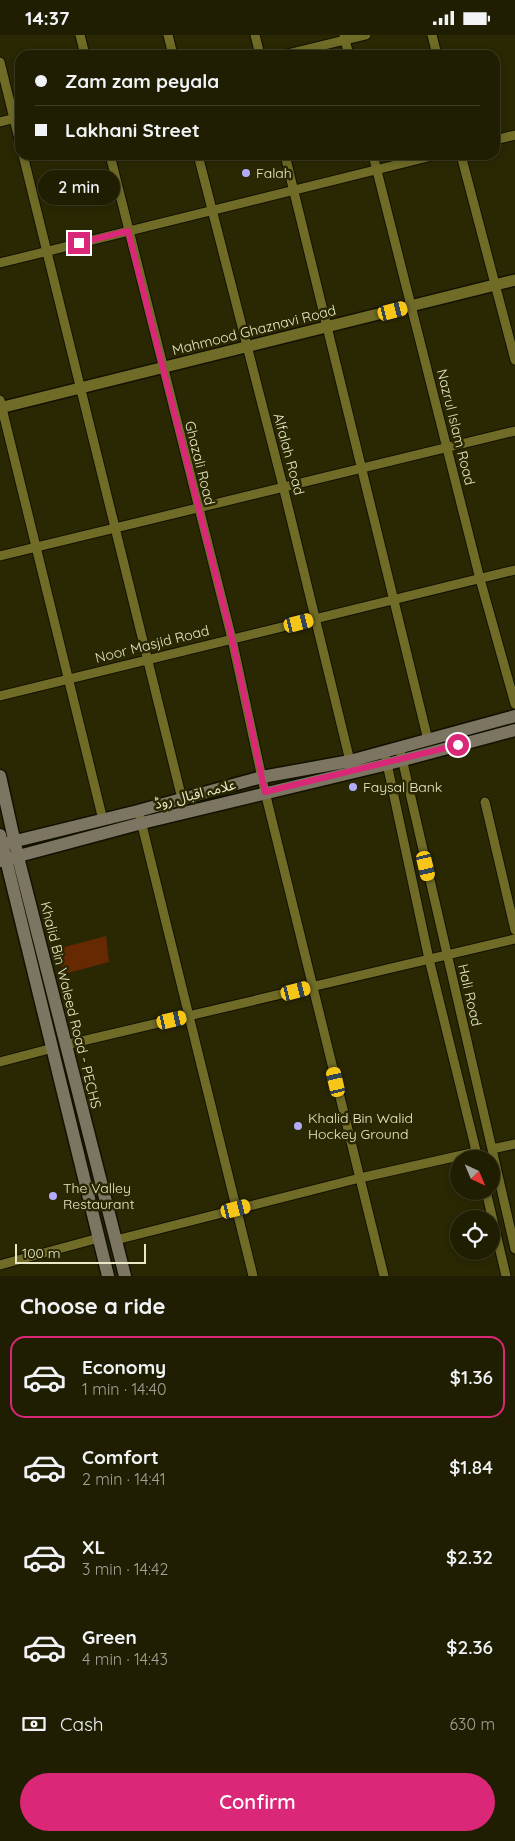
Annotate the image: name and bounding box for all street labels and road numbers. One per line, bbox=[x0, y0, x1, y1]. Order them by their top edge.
street label: Mahmood Ghaznavi Road bbox=[170, 301, 338, 359]
street label: Nazrul Islam Road bbox=[433, 367, 479, 487]
street label: Alfalah Road bbox=[269, 411, 309, 497]
street label: Ghazali Road bbox=[181, 419, 219, 507]
street label: Noor Masjid Road bbox=[93, 621, 211, 667]
street label: علامہ اقبال روڈ bbox=[152, 775, 238, 813]
street label: Khalid Bin Waleed Road - PECHS bbox=[37, 900, 105, 1111]
street label: Hali Road bbox=[454, 962, 486, 1028]

